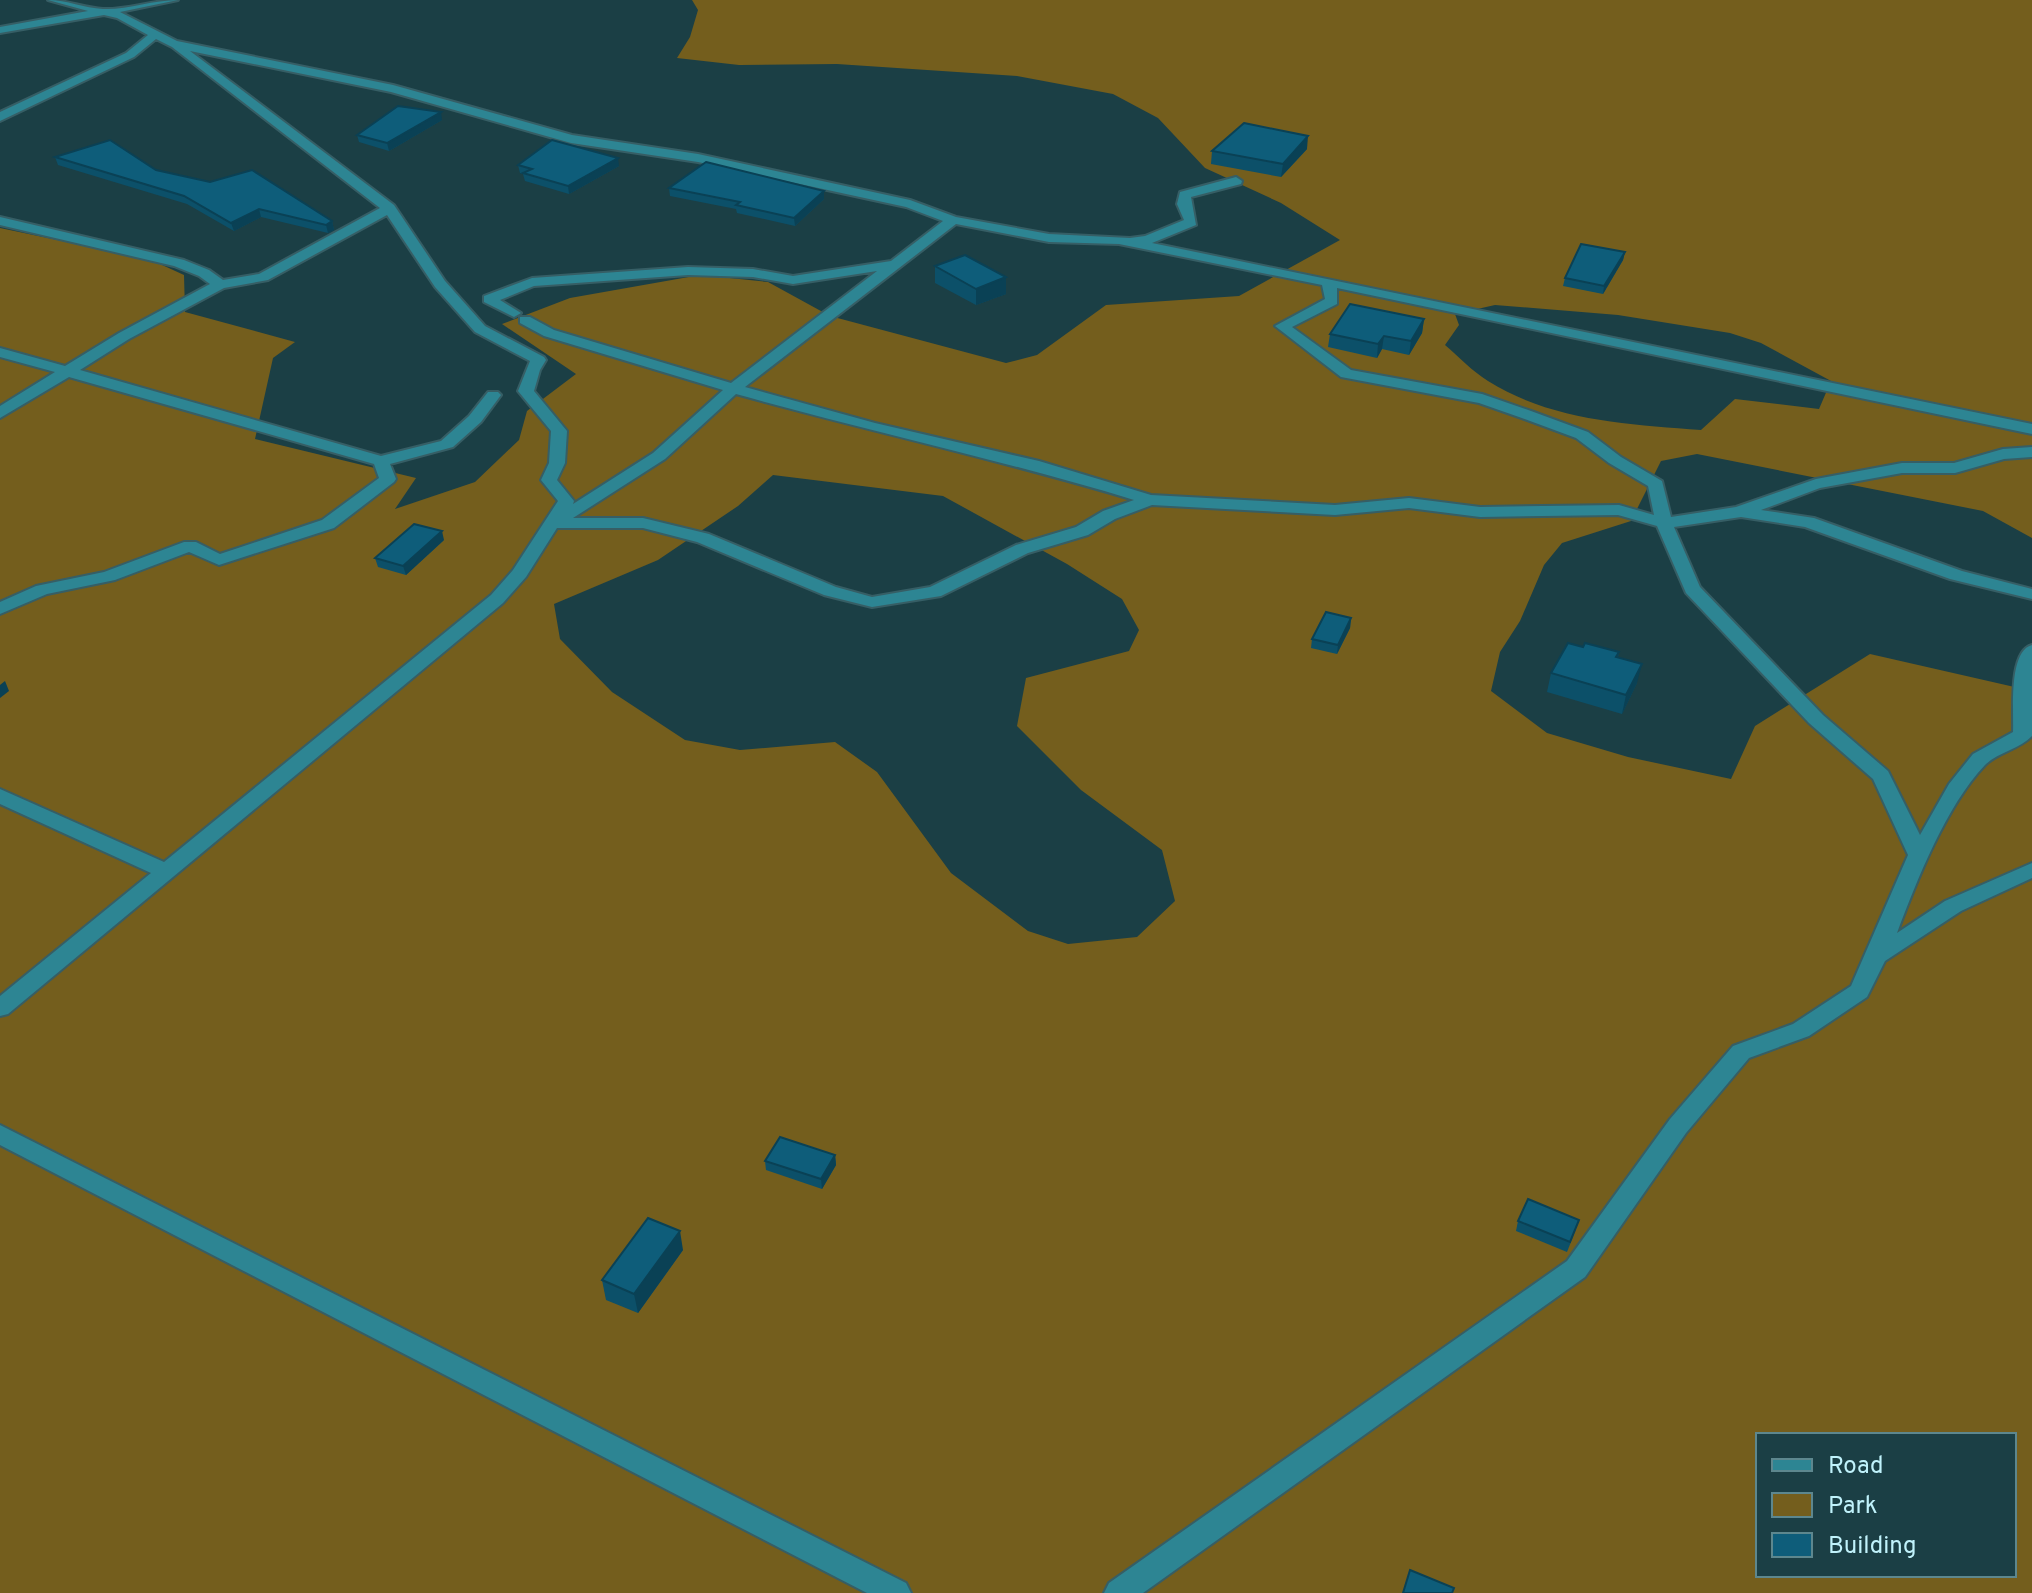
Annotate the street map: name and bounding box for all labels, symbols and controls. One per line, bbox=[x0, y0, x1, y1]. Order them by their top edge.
legend bbox=[1756, 1433, 2016, 1577]
text: Road bbox=[1828, 1452, 1884, 1482]
text: Park bbox=[1828, 1492, 1878, 1522]
text: Building bbox=[1828, 1532, 1917, 1562]

